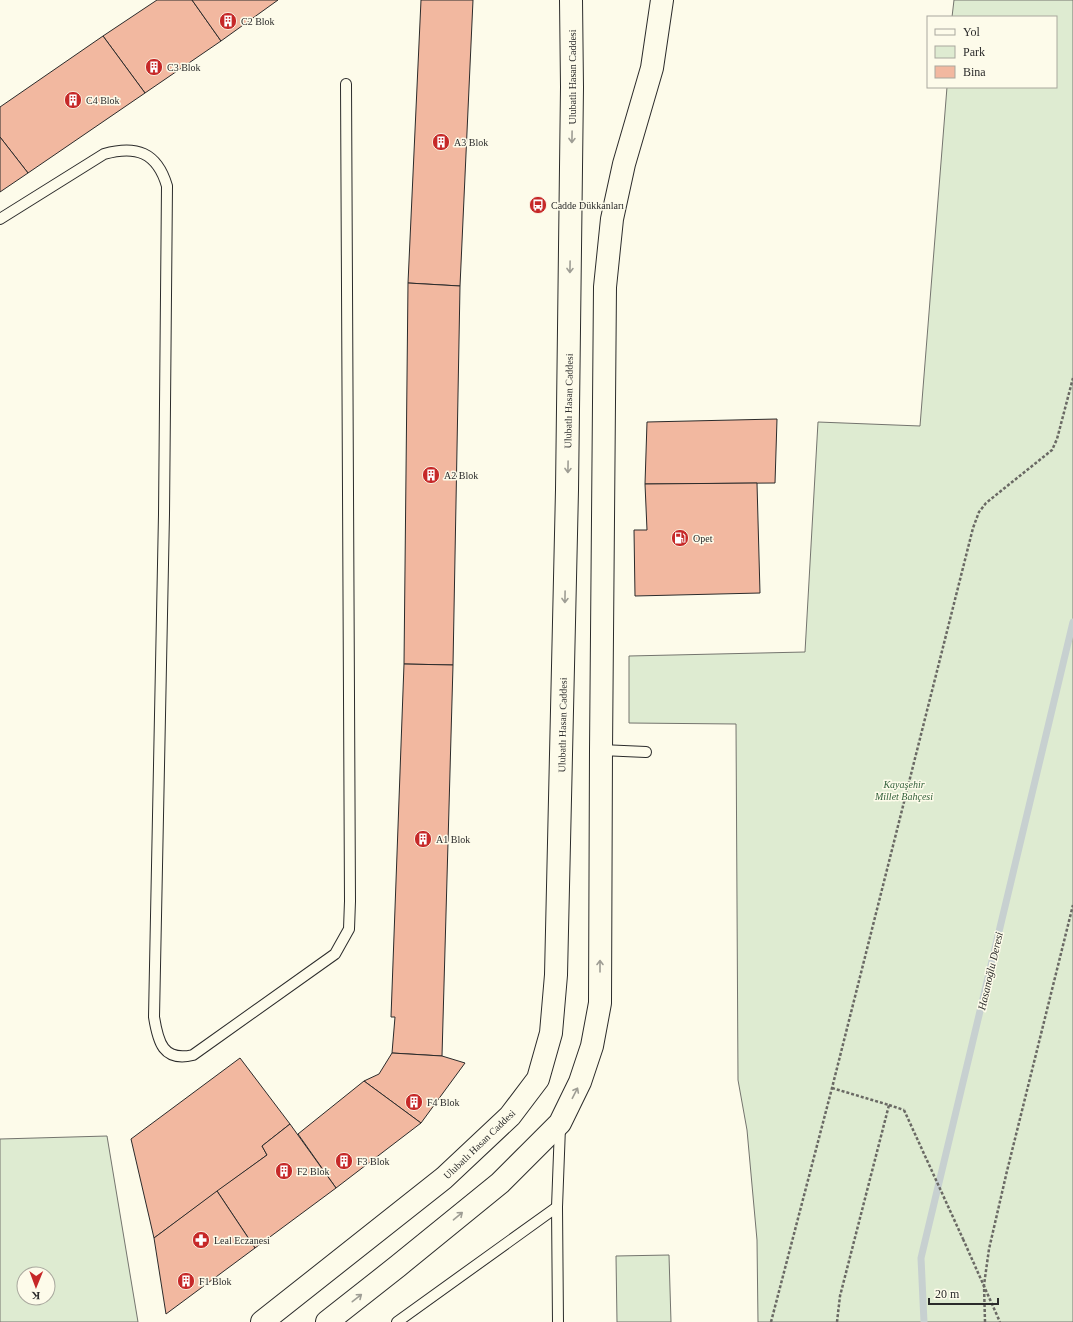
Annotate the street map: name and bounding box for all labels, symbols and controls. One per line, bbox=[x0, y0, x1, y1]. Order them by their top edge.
building icon: C2 Blok bbox=[218, 11, 238, 31]
place label: C2 Blok bbox=[241, 16, 275, 27]
legend bbox=[927, 16, 1057, 88]
text: Yol bbox=[963, 25, 980, 39]
street label: Ulubatlı Hasan Caddesi bbox=[567, 29, 578, 124]
text: Park bbox=[963, 45, 985, 59]
building icon: C3 Blok bbox=[144, 57, 164, 77]
place label: C3 Blok bbox=[167, 62, 201, 73]
text: Bina bbox=[963, 65, 986, 79]
building icon: C4 Blok bbox=[63, 90, 83, 110]
place label: C4 Blok bbox=[86, 95, 120, 106]
one-way arrow bbox=[568, 130, 576, 143]
building icon: A3 Blok bbox=[431, 132, 451, 152]
place label: A3 Blok bbox=[454, 137, 488, 148]
bus stop icon: Cadde Dükkanları bbox=[528, 195, 548, 215]
place label: Cadde Dükkanları bbox=[551, 200, 624, 211]
one-way arrow bbox=[566, 260, 574, 273]
street label: Ulubatlı Hasan Caddesi bbox=[562, 353, 575, 449]
one-way arrow bbox=[564, 460, 572, 473]
building icon: A2 Blok bbox=[421, 465, 441, 485]
place label: A2 Blok bbox=[444, 470, 478, 481]
fuel station icon: Opet bbox=[670, 528, 690, 548]
place label: Opet bbox=[693, 533, 713, 544]
one-way arrow bbox=[561, 590, 569, 603]
street label: Ulubatlı Hasan Caddesi bbox=[556, 677, 569, 773]
park label: Kayaşehir Millet Bahçesi bbox=[874, 779, 933, 802]
building icon: A1 Blok bbox=[413, 829, 433, 849]
place label: A1 Blok bbox=[436, 834, 470, 845]
water label: Hasanoğlu Deresi bbox=[975, 931, 1005, 1012]
one-way arrow bbox=[596, 960, 604, 973]
one-way arrow bbox=[572, 1087, 579, 1099]
building icon: F4 Blok bbox=[404, 1092, 424, 1112]
place label: F4 Blok bbox=[427, 1097, 460, 1108]
street label: Ulubatlı Hasan Caddesi bbox=[441, 1107, 517, 1181]
building icon: F3 Blok bbox=[334, 1151, 354, 1171]
place label: F3 Blok bbox=[357, 1156, 390, 1167]
building icon: F2 Blok bbox=[274, 1161, 294, 1181]
place label: F2 Blok bbox=[297, 1166, 330, 1177]
one-way arrow bbox=[453, 1212, 464, 1221]
pharmacy icon: Leal Eczanesi bbox=[191, 1230, 211, 1250]
place label: Leal Eczanesi bbox=[214, 1235, 270, 1246]
north arrow bbox=[16, 1266, 56, 1306]
building icon: F1 Blok bbox=[176, 1271, 196, 1291]
place label: F1 Blok bbox=[199, 1276, 232, 1287]
scale bar bbox=[929, 1280, 998, 1306]
text: 20 m bbox=[935, 1287, 960, 1301]
text: K bbox=[31, 1290, 40, 1302]
one-way arrow bbox=[352, 1294, 363, 1302]

